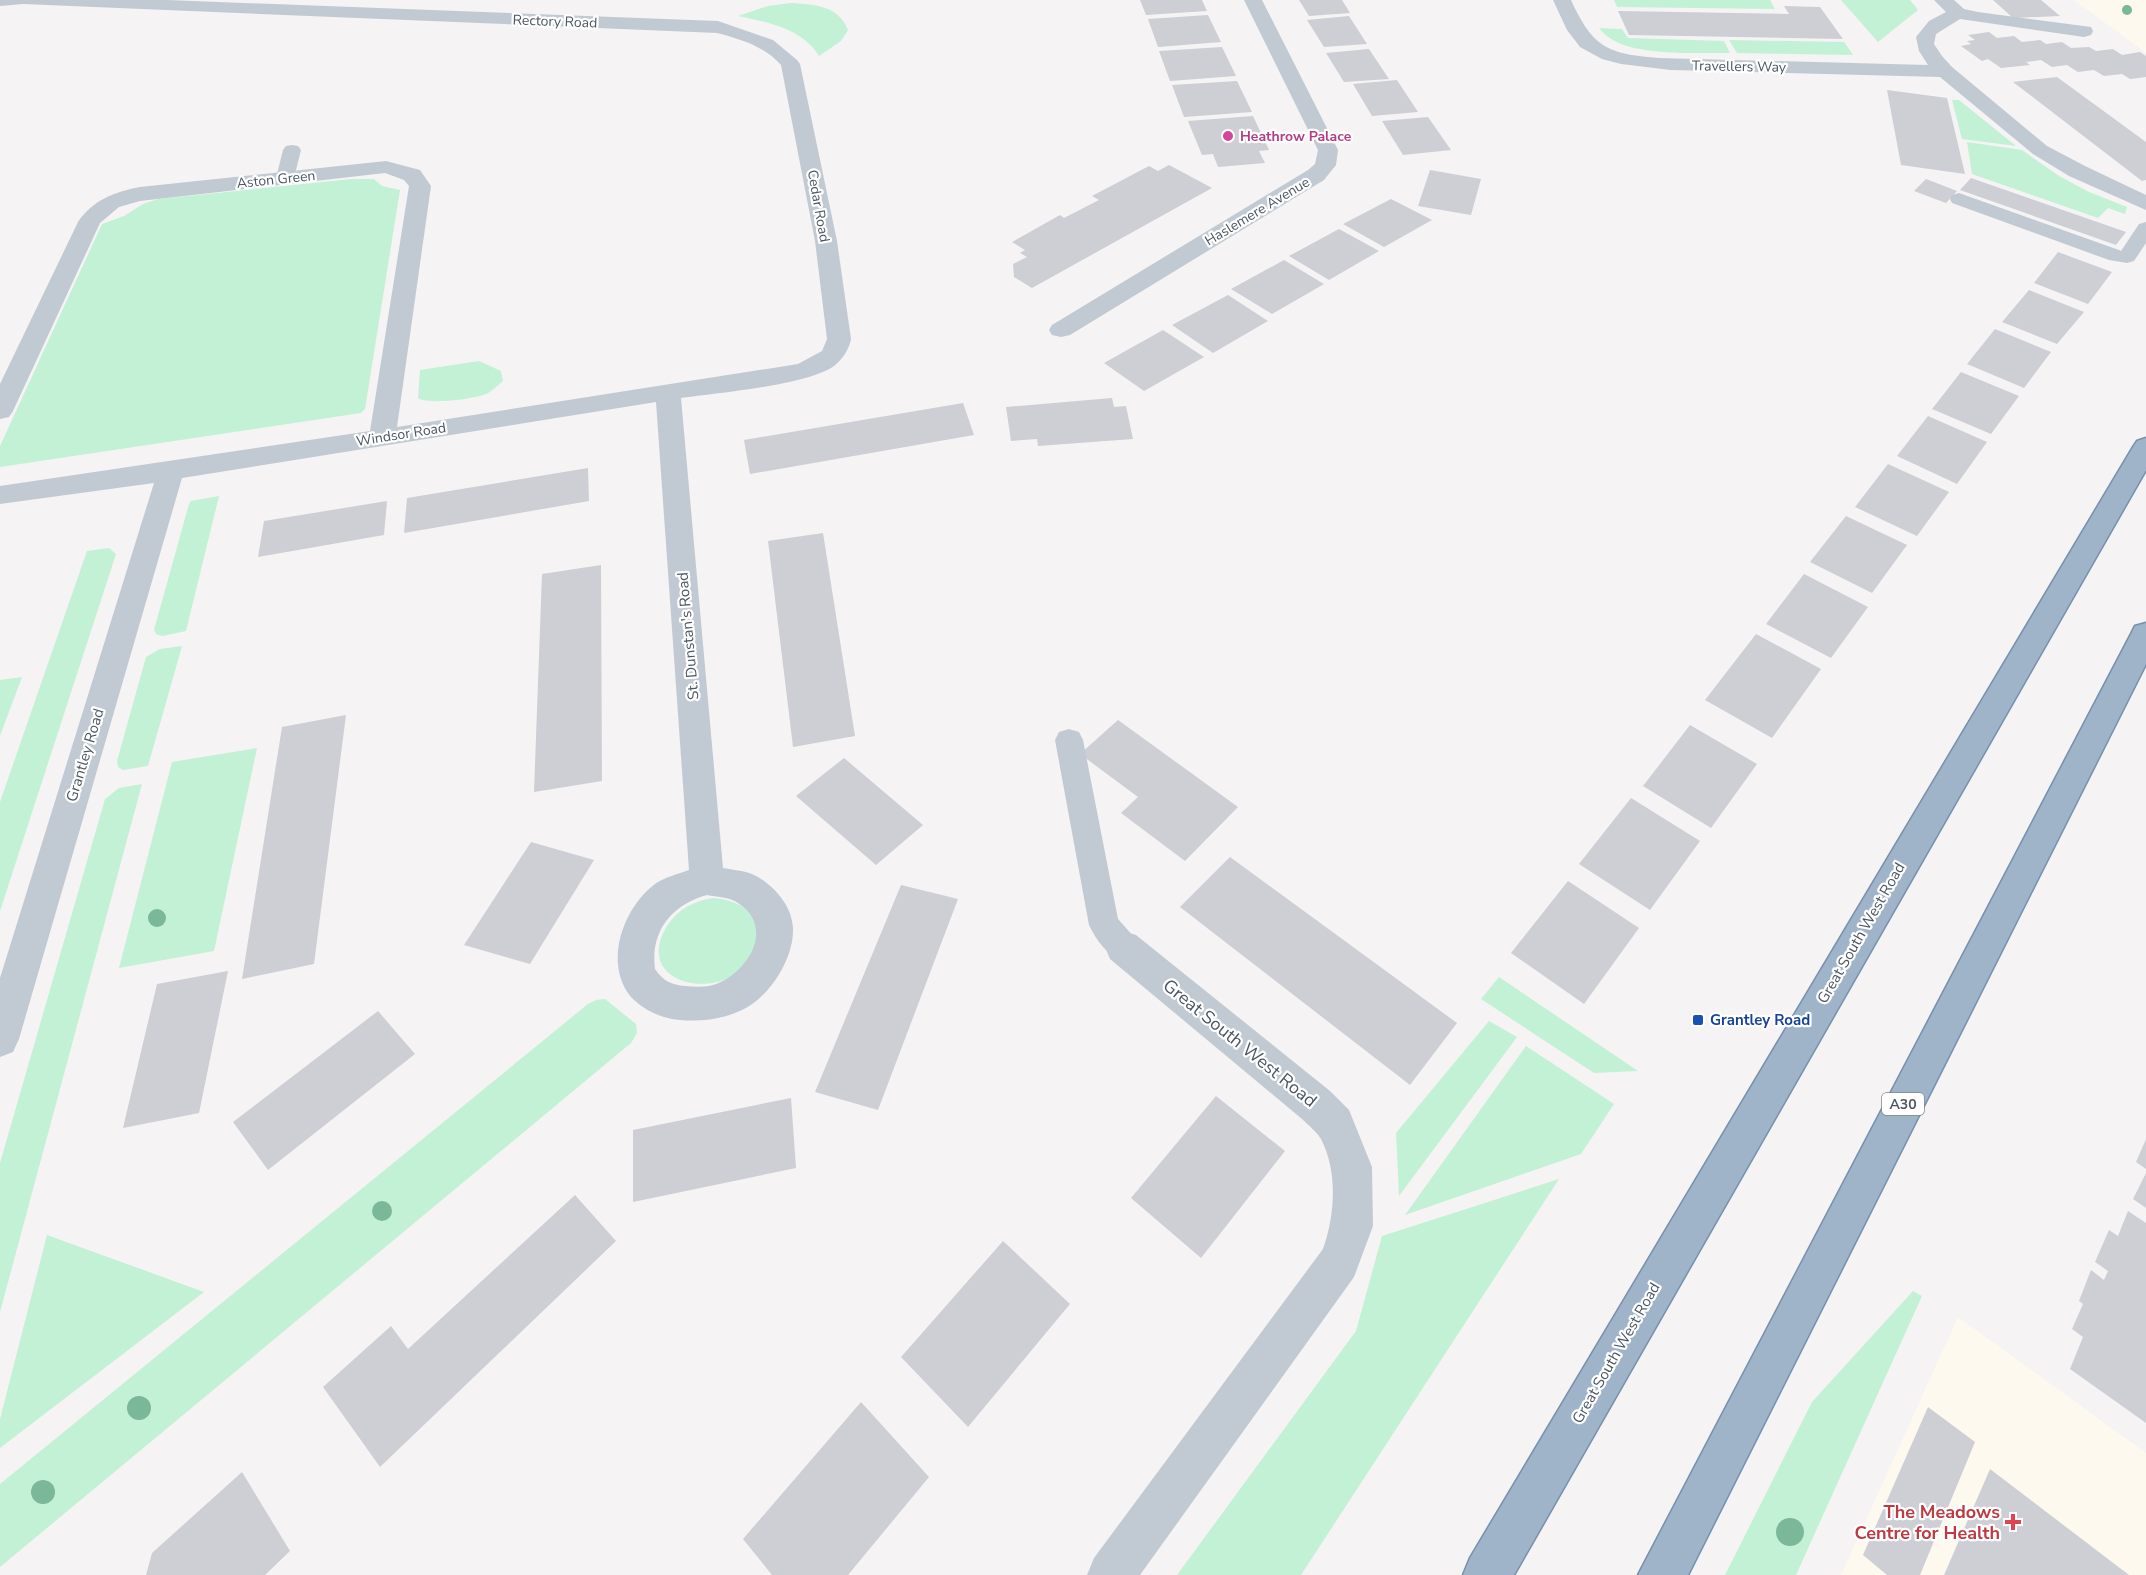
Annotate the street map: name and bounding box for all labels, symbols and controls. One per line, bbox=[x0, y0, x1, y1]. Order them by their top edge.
street label: Rectory Road bbox=[512, 11, 598, 32]
street label: Travellers Way bbox=[1692, 56, 1787, 77]
place label: Heathrow Palace bbox=[1240, 127, 1352, 146]
marker: Heathrow Palace bbox=[1221, 129, 1235, 143]
street label: Aston Green bbox=[236, 166, 316, 193]
street label: Cedar Road bbox=[803, 168, 834, 244]
street label: Haslemere Avenue bbox=[1201, 173, 1313, 250]
street label: Windsor Road bbox=[355, 418, 447, 451]
street label: St. Dunstan's Road bbox=[672, 571, 704, 701]
street label: Grantley Road bbox=[61, 706, 109, 804]
street label: Great South West Road bbox=[1812, 859, 1910, 1007]
street label: Great South West Road bbox=[1158, 973, 1322, 1113]
place label: Grantley Road bbox=[1710, 1010, 1810, 1030]
marker: Grantley Road bbox=[1691, 1013, 1705, 1027]
road number: A30 bbox=[1882, 1093, 1924, 1115]
street label: Great South West Road bbox=[1567, 1279, 1665, 1427]
place label: The Meadows Centre for Health bbox=[1855, 1500, 2000, 1545]
marker: The Meadows Centre for Health bbox=[2004, 1513, 2022, 1531]

